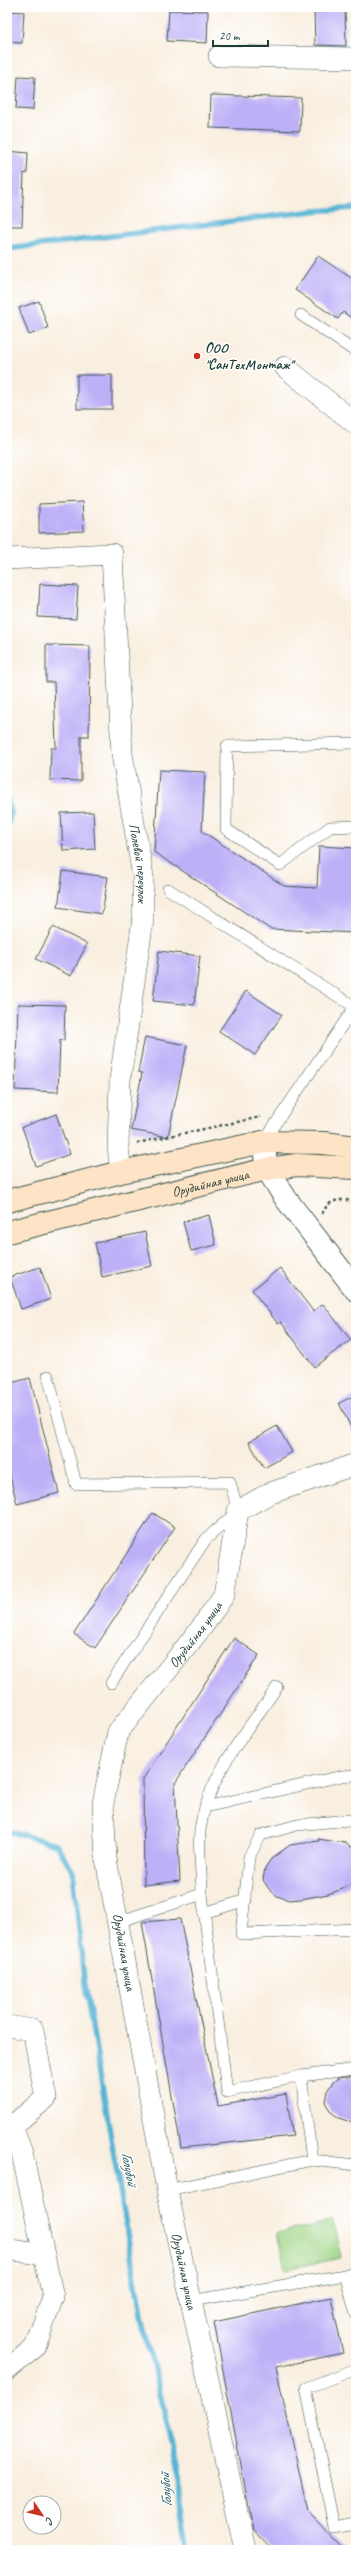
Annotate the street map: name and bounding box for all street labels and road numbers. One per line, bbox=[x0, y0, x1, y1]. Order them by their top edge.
street label: Полевой переулок bbox=[126, 822, 152, 905]
street label: Орудийная улица bbox=[170, 1165, 252, 1200]
street label: Орудийная улица bbox=[165, 1597, 226, 1671]
street label: Орудийная улица bbox=[109, 1912, 139, 1993]
street label: Орудийная улица bbox=[168, 2231, 201, 2312]

